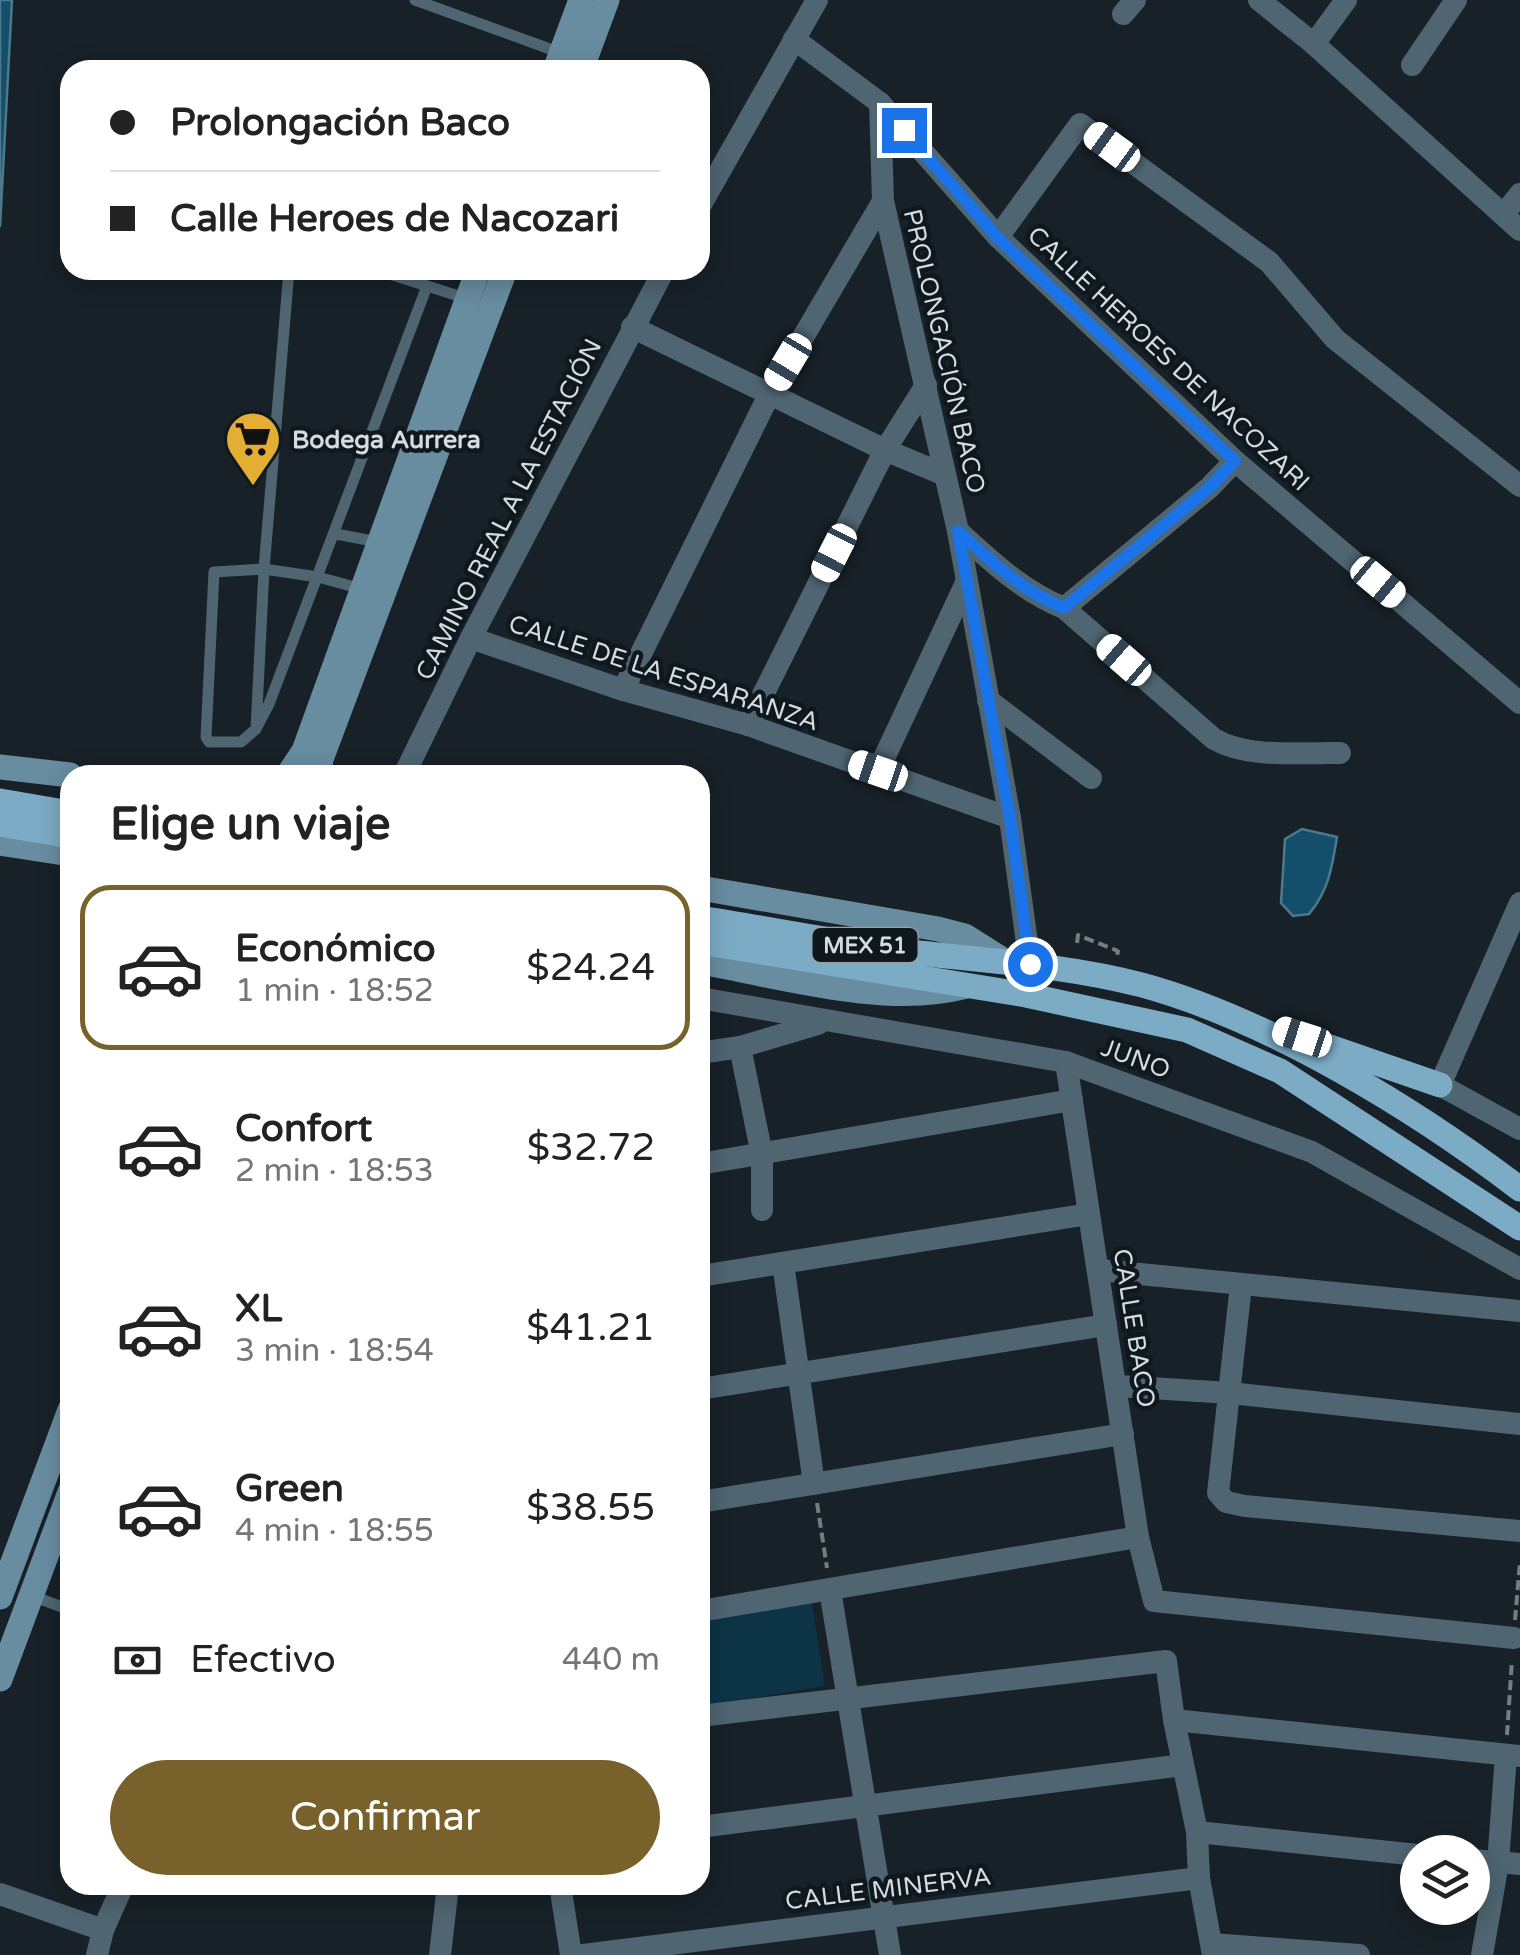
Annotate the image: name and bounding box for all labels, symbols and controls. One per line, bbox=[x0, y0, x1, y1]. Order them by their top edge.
text: Prolongación Baco bbox=[170, 100, 510, 146]
route end bbox=[882, 108, 927, 153]
car bbox=[1079, 117, 1145, 177]
text: Calle Heroes de Nacozari bbox=[170, 196, 619, 242]
street label: PROLONGACIÓN BACO bbox=[897, 206, 991, 496]
street label: CALLE HEROES DE NACOZARI bbox=[1021, 220, 1315, 497]
car bbox=[760, 329, 816, 395]
street label: CAMINO REAL A LA ESTACIÓN bbox=[410, 334, 608, 685]
supermarket icon: Bodega Aurrera bbox=[223, 409, 283, 488]
place label: Bodega Aurrera bbox=[292, 425, 481, 455]
car bbox=[807, 519, 861, 587]
car bbox=[1345, 551, 1411, 613]
street label: CALLE DE LA ESPARANZA bbox=[505, 609, 823, 737]
car bbox=[1092, 629, 1156, 691]
car bbox=[845, 747, 911, 795]
text: Elige un viaje bbox=[110, 798, 390, 852]
icon: car bbox=[115, 923, 205, 1013]
text: Económico bbox=[235, 926, 436, 972]
road number: MEX 51 bbox=[812, 928, 918, 962]
route start bbox=[1008, 942, 1053, 987]
text: $24.24 bbox=[526, 945, 655, 991]
text: 1 min · 18:52 bbox=[235, 972, 434, 1010]
car bbox=[1269, 1013, 1335, 1061]
street label: JUNO bbox=[1097, 1033, 1174, 1085]
icon: car bbox=[115, 1103, 205, 1193]
text: Confort bbox=[235, 1106, 372, 1152]
text: $32.72 bbox=[527, 1125, 655, 1171]
text: 2 min · 18:53 bbox=[235, 1152, 434, 1190]
street label: CALLE BACO bbox=[1107, 1247, 1161, 1410]
icon: car bbox=[115, 1283, 205, 1373]
text: XL bbox=[235, 1286, 282, 1332]
text: $41.21 bbox=[526, 1305, 655, 1351]
text: 3 min · 18:54 bbox=[235, 1332, 434, 1370]
icon: car bbox=[115, 1463, 205, 1553]
text: Green bbox=[235, 1466, 344, 1512]
text: $38.55 bbox=[526, 1485, 655, 1531]
text: 4 min · 18:55 bbox=[235, 1512, 434, 1550]
icon: cash bbox=[110, 1633, 165, 1688]
text: Efectivo bbox=[190, 1637, 336, 1683]
text: 440 m bbox=[562, 1641, 660, 1679]
button: Confirmar bbox=[110, 1760, 660, 1875]
map controls bbox=[1400, 1835, 1490, 1925]
button: layers bbox=[1400, 1835, 1490, 1925]
street label: CALLE MINERVA bbox=[783, 1861, 993, 1917]

